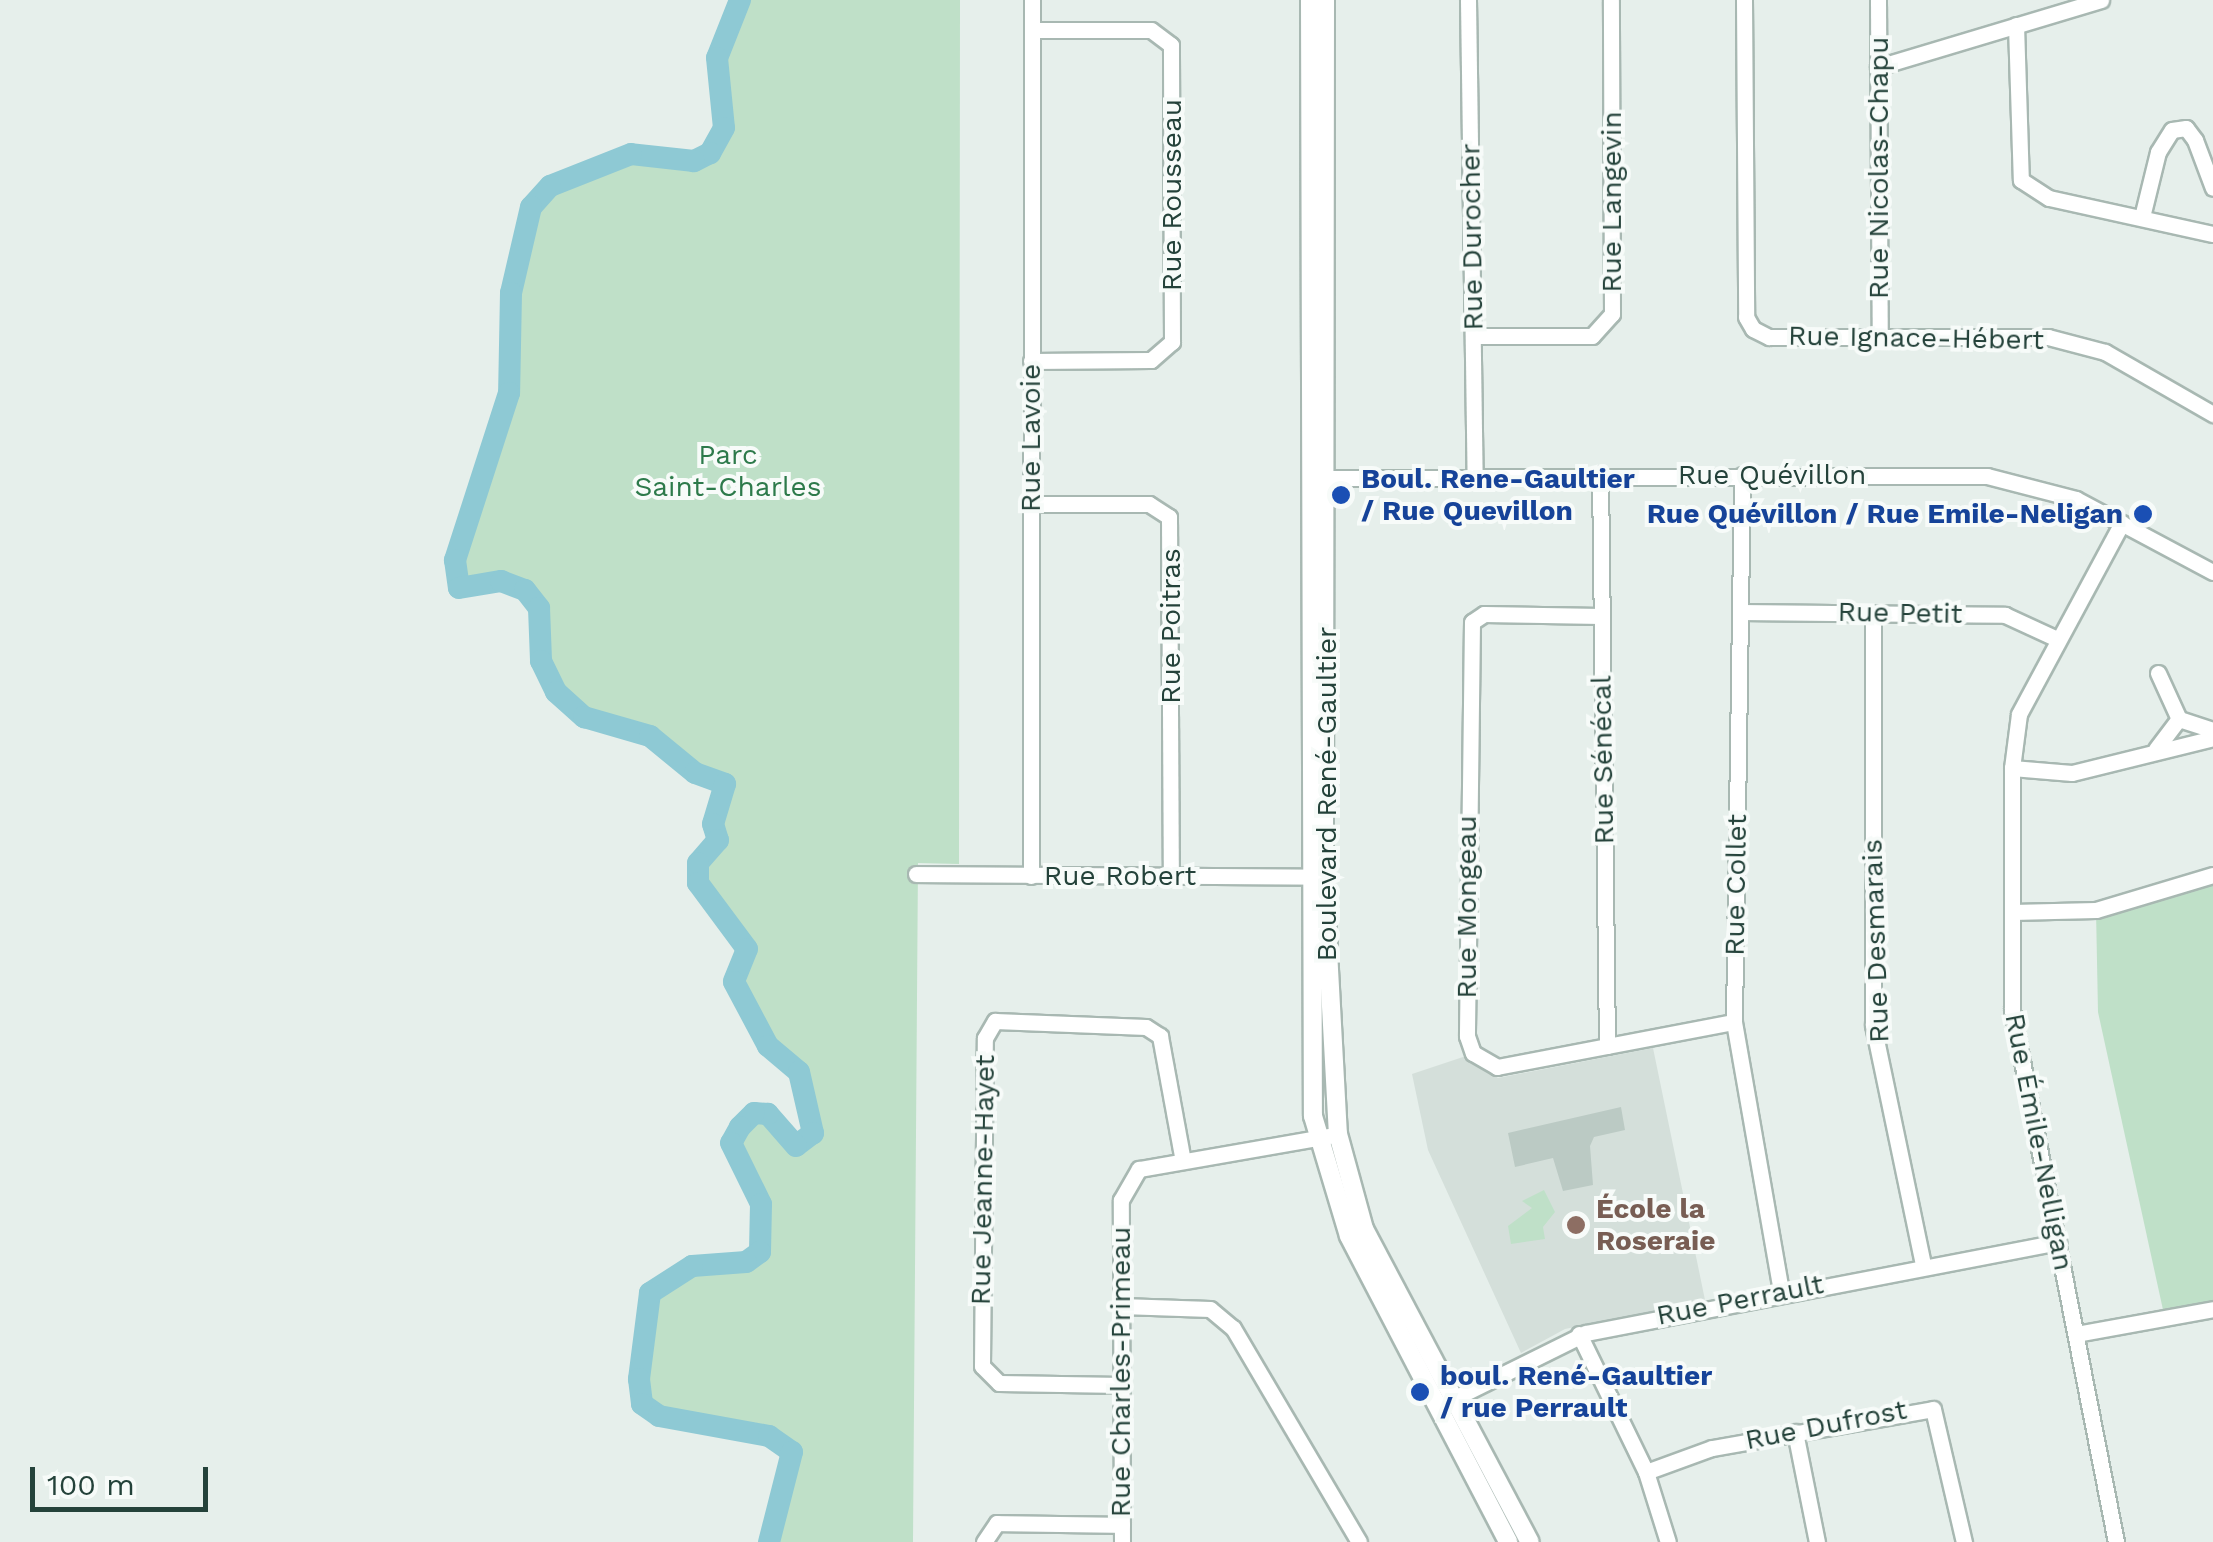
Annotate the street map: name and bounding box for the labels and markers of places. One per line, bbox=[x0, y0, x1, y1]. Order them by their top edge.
place label: Boul. Rene-Gaultier / Rue Quevillon bbox=[1361, 462, 1635, 528]
marker: Boul. Rene-Gaultier / Rue Quevillon bbox=[1330, 484, 1352, 506]
place label: Rue Quévillon / Rue Emile-Neligan bbox=[1647, 497, 2123, 531]
marker: Rue Quévillon / Rue Emile-Neligan bbox=[2132, 503, 2154, 525]
place label: École la Roseraie bbox=[1596, 1192, 1715, 1258]
marker: École la Roseraie bbox=[1565, 1214, 1587, 1236]
place label: boul. René-Gaultier / rue Perrault bbox=[1440, 1359, 1712, 1425]
marker: boul. René-Gaultier / rue Perrault bbox=[1409, 1381, 1431, 1403]

